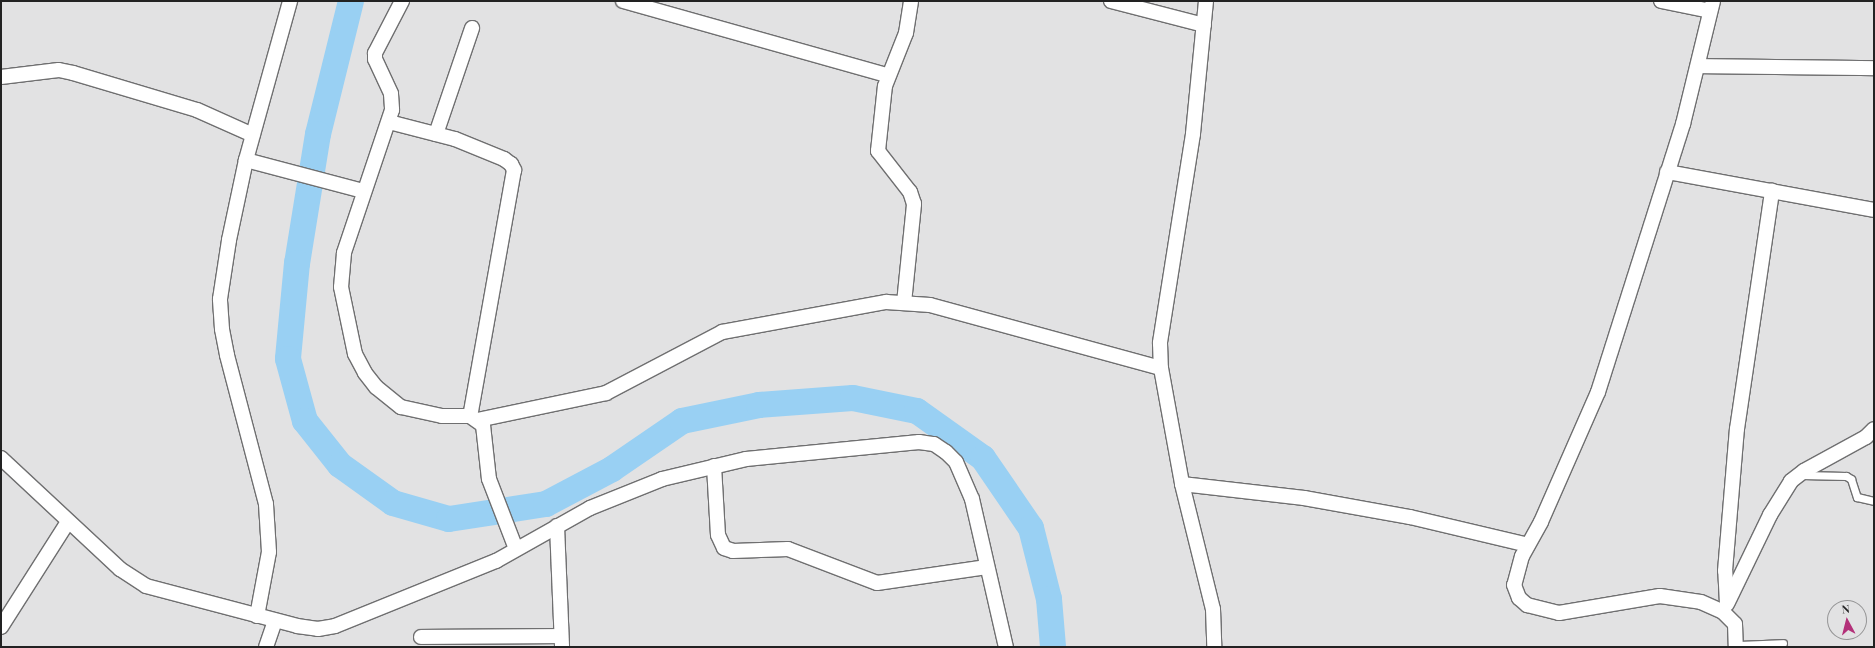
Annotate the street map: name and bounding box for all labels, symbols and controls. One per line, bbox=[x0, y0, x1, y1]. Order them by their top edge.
north arrow bbox=[1827, 600, 1867, 640]
text: N bbox=[1841, 601, 1850, 617]

